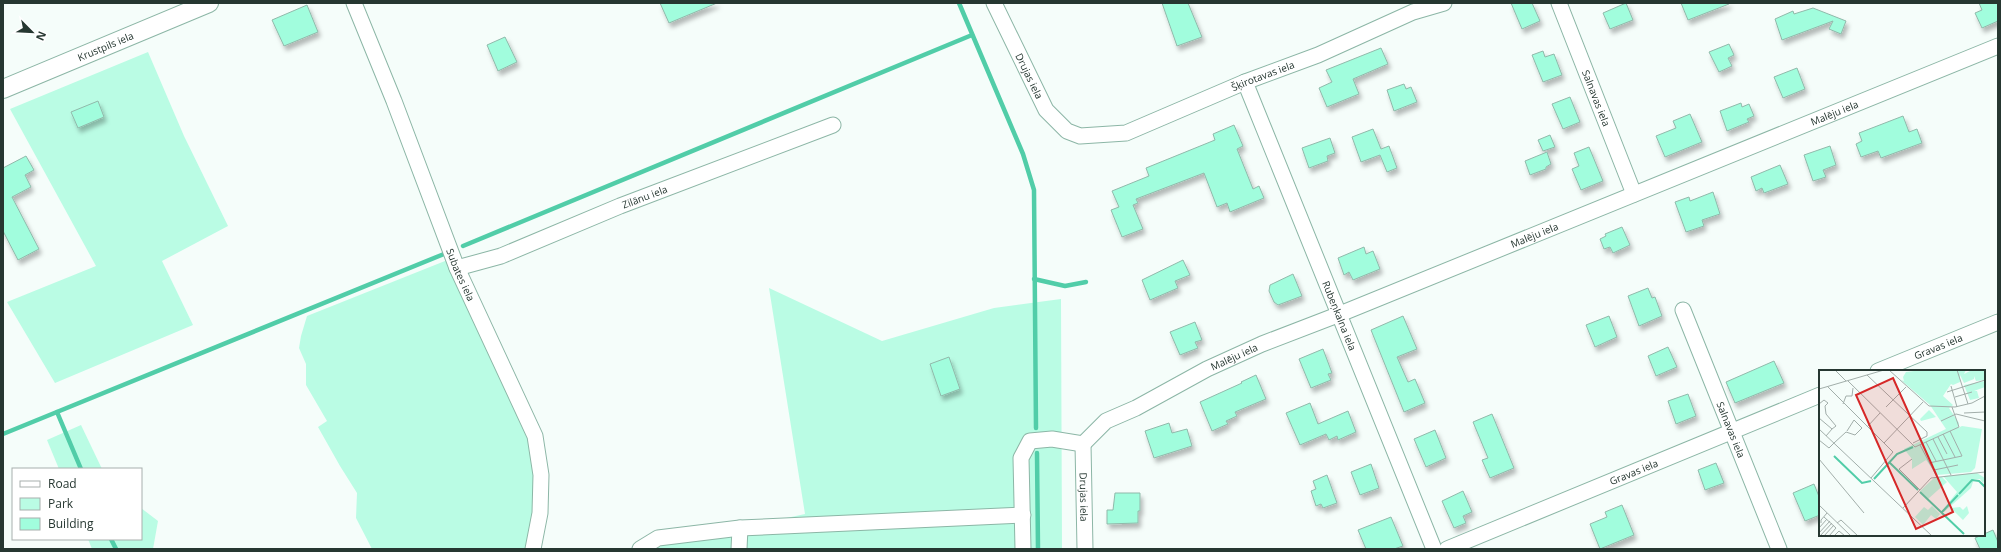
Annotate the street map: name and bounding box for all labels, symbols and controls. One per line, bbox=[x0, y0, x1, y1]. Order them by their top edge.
north arrow bbox=[12, 12, 52, 52]
street label: Krustpils iela bbox=[75, 28, 136, 64]
text: N bbox=[33, 29, 50, 43]
street label: Drujas iela bbox=[1012, 51, 1046, 101]
street label: Šķirotavas iela bbox=[1229, 57, 1296, 94]
street label: Salnavas iela bbox=[1579, 68, 1614, 128]
street label: Malēju iela bbox=[1808, 97, 1860, 129]
street label: Zilānu iela bbox=[620, 182, 669, 212]
street label: Malēju iela bbox=[1508, 219, 1560, 251]
street label: Subates iela bbox=[443, 246, 478, 303]
street label: Rubeņkalna iela bbox=[1319, 279, 1360, 353]
street label: Gravas iela bbox=[1912, 330, 1964, 363]
street label: Malēju iela bbox=[1208, 340, 1260, 373]
inset map bbox=[1819, 370, 1985, 536]
street label: Salnavas iela bbox=[1714, 400, 1749, 460]
street label: Gravas iela bbox=[1607, 456, 1660, 488]
legend bbox=[12, 468, 142, 540]
street label: Drujas iela bbox=[1077, 472, 1091, 522]
text: Road bbox=[48, 475, 77, 492]
text: Park bbox=[48, 495, 74, 512]
text: Building bbox=[48, 515, 94, 532]

